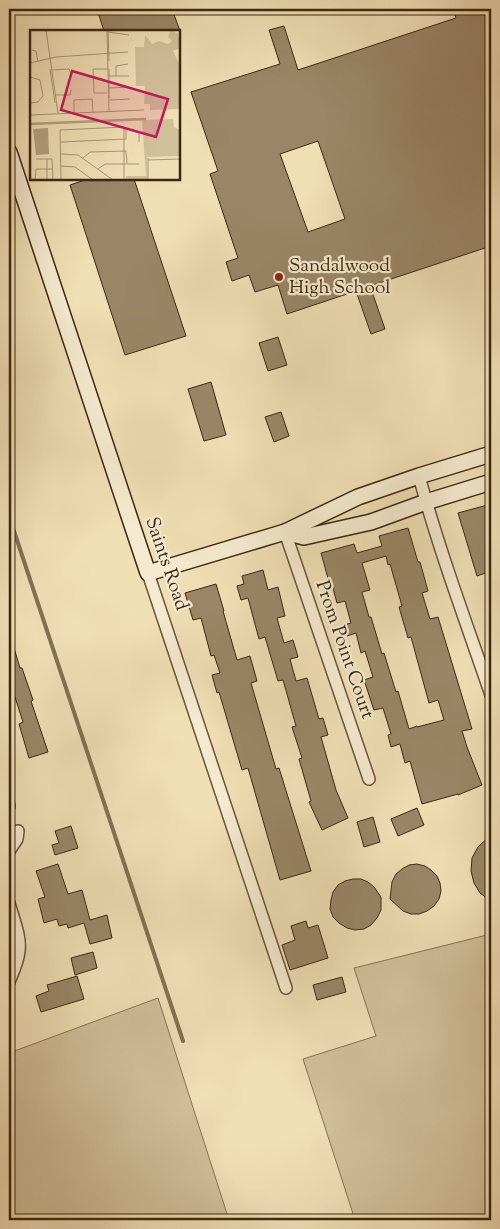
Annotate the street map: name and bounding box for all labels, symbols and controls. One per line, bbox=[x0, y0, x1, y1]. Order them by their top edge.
inset map bbox=[30, 30, 180, 180]
place label: Sandalwood High School bbox=[289, 253, 391, 302]
marker: Sandalwood High School bbox=[273, 271, 285, 283]
street label: Saints Road bbox=[137, 514, 195, 615]
street label: Prom Point Court bbox=[308, 577, 380, 723]

